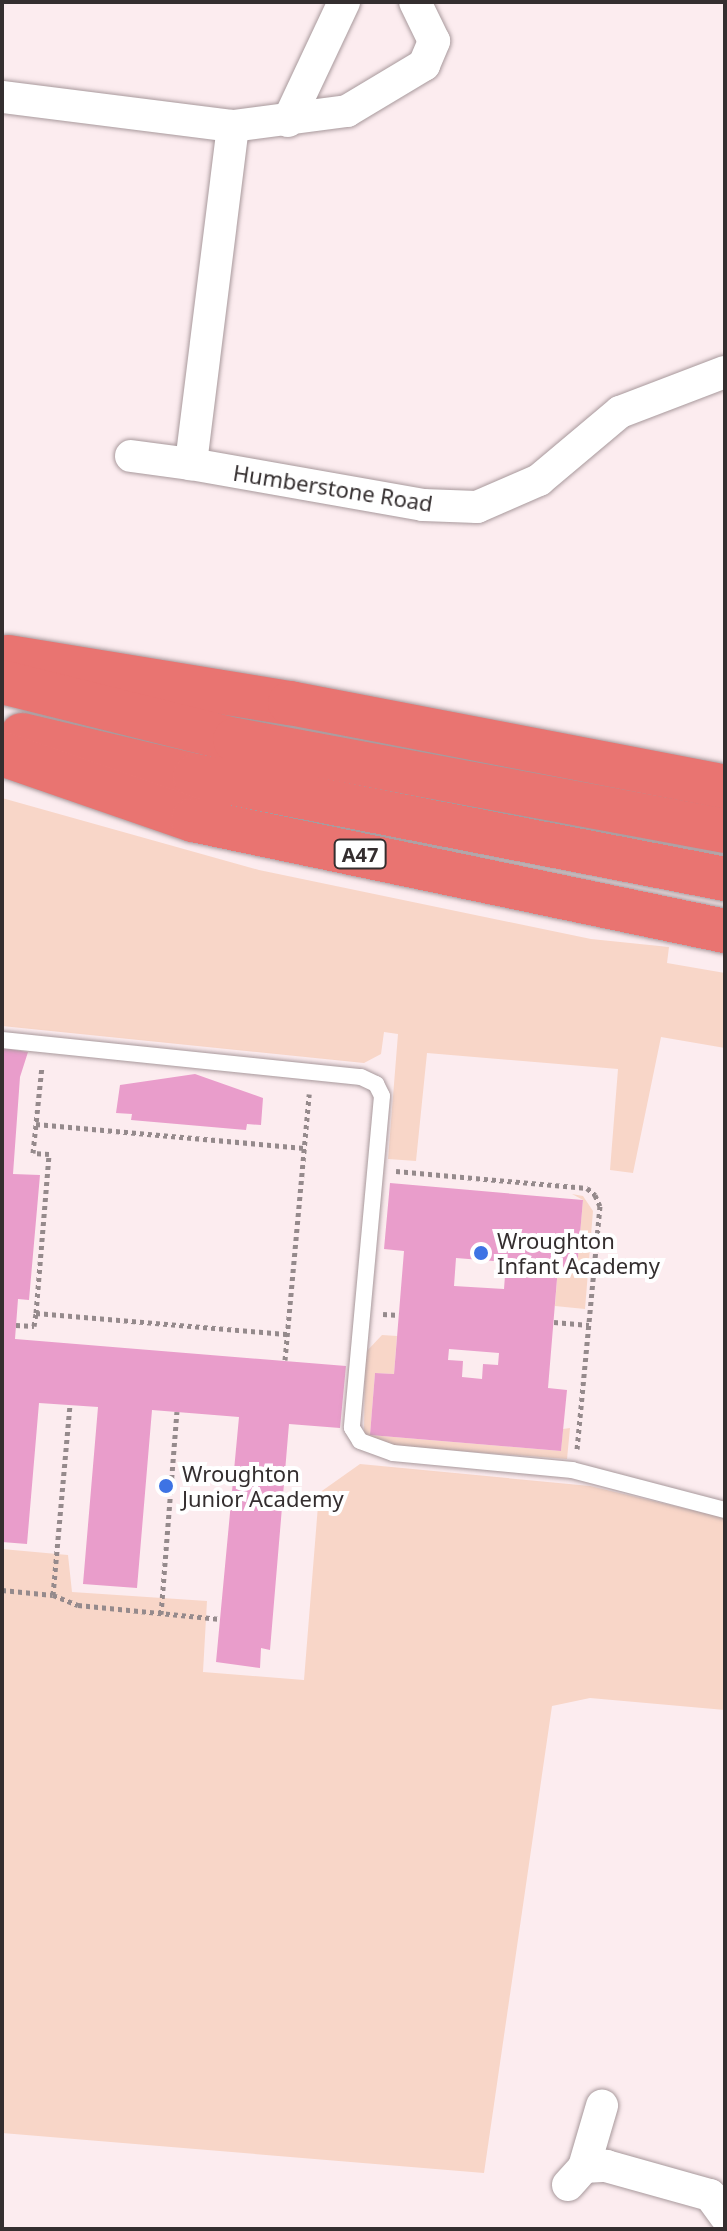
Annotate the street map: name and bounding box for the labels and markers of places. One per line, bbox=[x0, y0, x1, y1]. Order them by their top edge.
place label: Wroughton Infant Academy bbox=[497, 1227, 660, 1278]
marker: Wroughton Infant Academy bbox=[472, 1244, 490, 1262]
place label: Wroughton Junior Academy bbox=[182, 1460, 344, 1512]
marker: Wroughton Junior Academy bbox=[157, 1477, 175, 1495]

